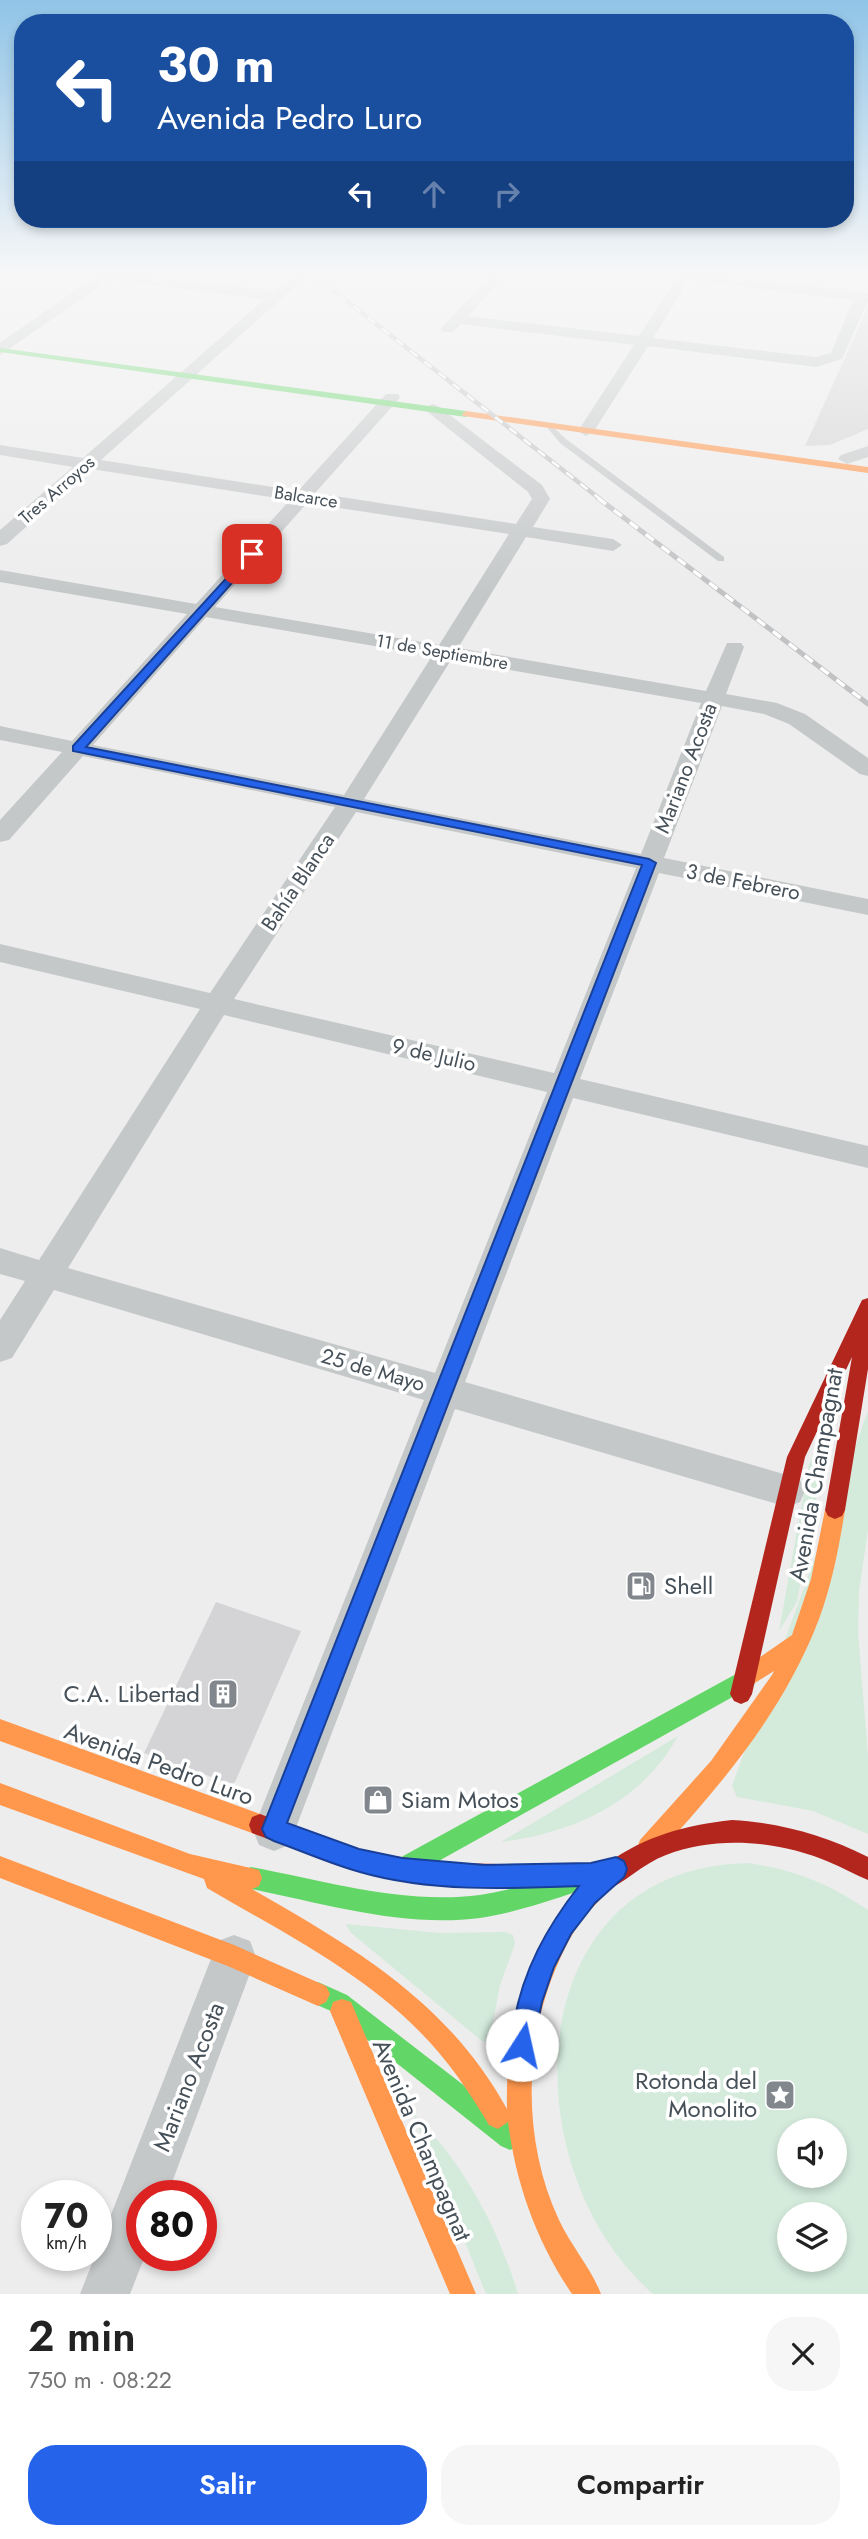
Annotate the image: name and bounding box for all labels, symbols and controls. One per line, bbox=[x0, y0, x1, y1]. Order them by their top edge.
text: 30 m bbox=[157, 30, 275, 100]
icon: left bbox=[42, 42, 133, 133]
text: Avenida Pedro Luro bbox=[157, 95, 422, 141]
icon: left bbox=[342, 175, 380, 213]
icon: ahead bbox=[415, 175, 453, 213]
icon: right bbox=[488, 175, 526, 213]
street label: Tres Arroyos bbox=[13, 450, 101, 530]
street label: Balcarce bbox=[272, 479, 340, 515]
pin bbox=[222, 524, 282, 584]
icon: arrive bbox=[233, 535, 271, 573]
street label: 11 de Septiembre bbox=[374, 628, 510, 676]
street label: Mariano Acosta bbox=[647, 698, 725, 838]
street label: Bahía Blanca bbox=[254, 827, 342, 937]
street label: 3 de Febrero bbox=[683, 856, 803, 908]
street label: 9 de Julio bbox=[389, 1031, 479, 1079]
street label: 25 de Mayo bbox=[318, 1341, 428, 1399]
street label: Avenida Champagnat bbox=[779, 1365, 852, 1585]
place label: Shell bbox=[664, 1568, 713, 1603]
fuel station icon: Shell bbox=[624, 1569, 658, 1603]
place label: C.A. Libertad bbox=[63, 1676, 200, 1711]
building icon: C.A. Libertad bbox=[206, 1677, 240, 1711]
street label: Avenida Pedro Luro bbox=[60, 1713, 259, 1814]
place label: Siam Motos bbox=[401, 1782, 519, 1817]
shop icon: Siam Motos bbox=[361, 1783, 395, 1817]
street label: Mariano Acosta bbox=[144, 1997, 233, 2157]
position arrow bbox=[485, 2008, 559, 2082]
street label: Avenida Champagnat bbox=[364, 2033, 481, 2247]
place label: Rotonda del Monolito bbox=[635, 2063, 757, 2126]
place icon: Rotonda del Monolito bbox=[763, 2078, 797, 2112]
map controls bbox=[777, 2118, 847, 2272]
button: sound bbox=[777, 2118, 847, 2188]
speed limit sign: 80 bbox=[126, 2180, 217, 2271]
text: 70 bbox=[44, 2191, 89, 2241]
button: layers bbox=[777, 2202, 847, 2272]
text: km/h bbox=[46, 2230, 87, 2256]
text: 2 min bbox=[28, 2306, 136, 2367]
button: close bbox=[766, 2317, 840, 2391]
text: 750 m · 08:22 bbox=[28, 2363, 172, 2397]
button: Salir bbox=[28, 2445, 427, 2525]
button: Compartir bbox=[441, 2445, 840, 2525]

